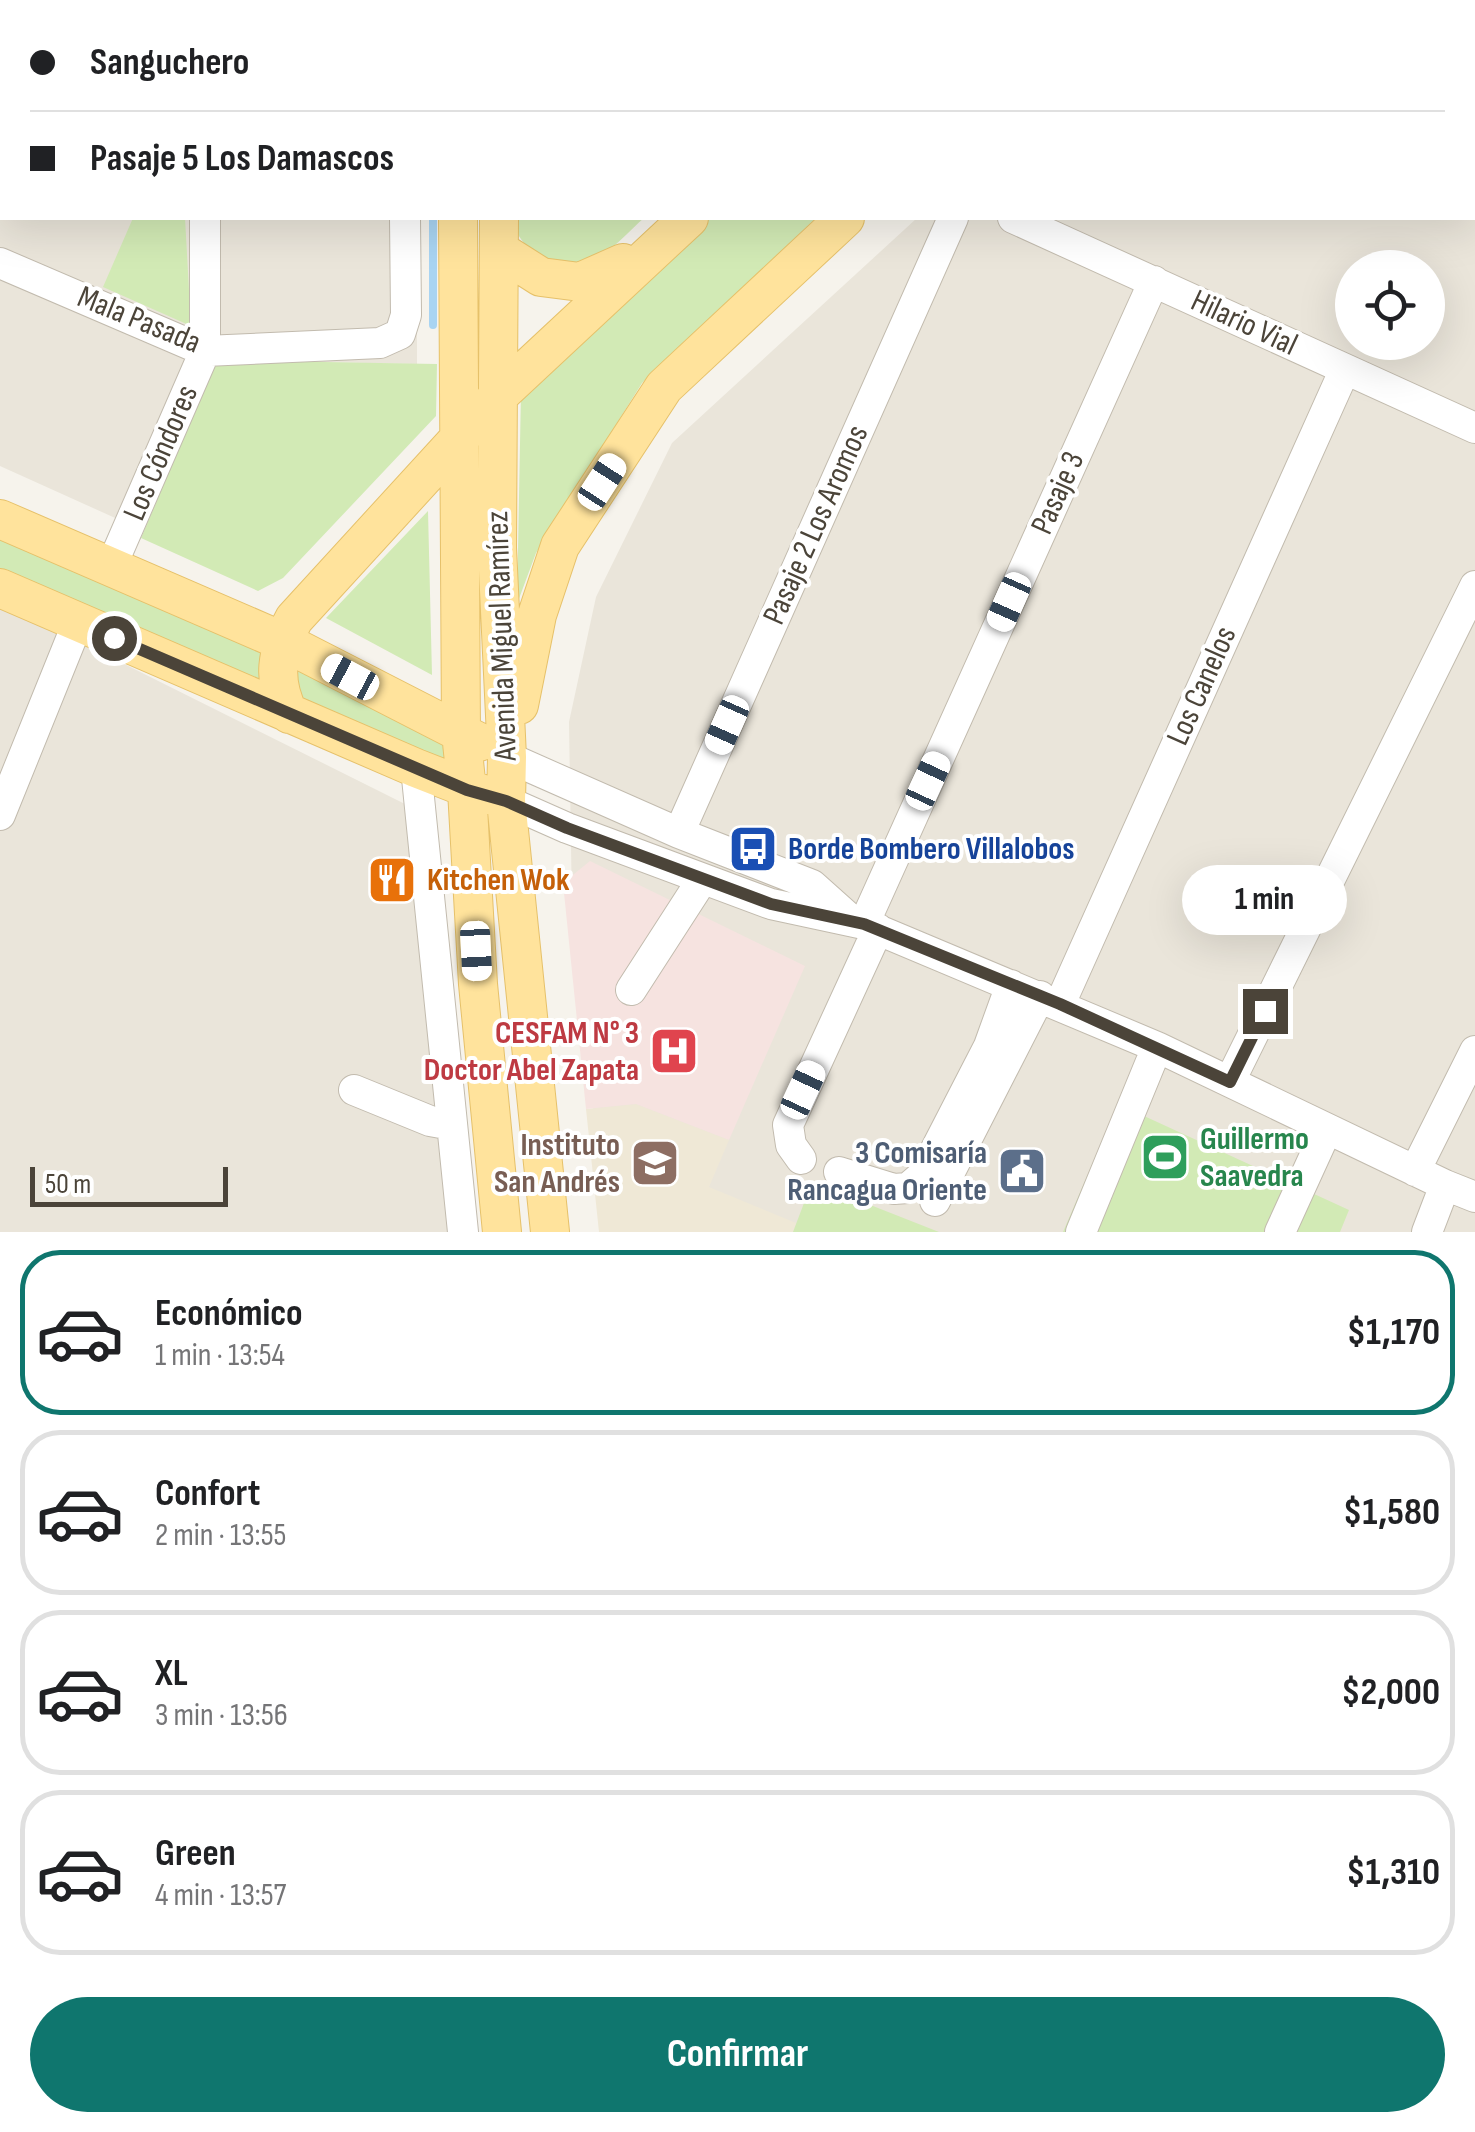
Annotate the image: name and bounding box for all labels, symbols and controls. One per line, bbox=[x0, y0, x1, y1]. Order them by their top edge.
text: Sanguchero bbox=[90, 40, 249, 85]
text: Pasaje 5 Los Damascos bbox=[90, 136, 394, 181]
map controls bbox=[1335, 250, 1445, 360]
button: locate bbox=[1335, 250, 1445, 360]
street label: Mala Pasada bbox=[72, 278, 206, 362]
street label: Hilario Vial bbox=[1185, 282, 1303, 364]
street label: Los Cóndores bbox=[115, 379, 207, 527]
street label: Pasaje 2 Los Aromos bbox=[755, 419, 877, 631]
street label: Pasaje 3 bbox=[1023, 446, 1093, 540]
car bbox=[573, 449, 631, 515]
street label: Avenida Miguel Ramírez bbox=[478, 510, 526, 763]
car bbox=[983, 568, 1035, 636]
route start bbox=[92, 616, 137, 661]
street label: Los Canelos bbox=[1159, 621, 1245, 751]
car bbox=[316, 650, 384, 704]
car bbox=[701, 691, 753, 759]
car bbox=[902, 747, 954, 815]
bus stop icon: Borde Bombero Villalobos bbox=[727, 823, 779, 875]
place label: Borde Bombero Villalobos bbox=[788, 830, 1075, 869]
restaurant icon: Kitchen Wok bbox=[366, 854, 418, 906]
place label: Kitchen Wok bbox=[427, 861, 570, 900]
callout: 1 min bbox=[1182, 866, 1348, 936]
text: 1 min bbox=[1235, 880, 1294, 919]
car bbox=[459, 920, 493, 982]
route end bbox=[1243, 989, 1288, 1034]
place label: CESFAM N° 3 Doctor Abel Zapata bbox=[424, 1014, 639, 1090]
hospital icon: CESFAM N° 3 Doctor Abel Zapata bbox=[648, 1025, 700, 1077]
car bbox=[777, 1056, 829, 1124]
place label: Guillermo Saavedra bbox=[1200, 1120, 1309, 1196]
place label: Instituto San Andrés bbox=[494, 1126, 620, 1202]
sports icon: Guillermo Saavedra bbox=[1139, 1131, 1191, 1183]
place label: 3 Comisaría Rancagua Oriente bbox=[787, 1134, 987, 1210]
school or university icon: Instituto San Andrés bbox=[629, 1137, 681, 1189]
public building icon: 3 Comisaría Rancagua Oriente bbox=[996, 1145, 1048, 1197]
scale bar bbox=[30, 1162, 228, 1206]
text: 50 m bbox=[45, 1168, 91, 1201]
icon: car bbox=[35, 1288, 125, 1378]
text: Económico bbox=[155, 1291, 303, 1336]
text: $1,170 bbox=[1347, 1310, 1440, 1355]
text: 1 min · 13:54 bbox=[155, 1336, 285, 1375]
icon: car bbox=[35, 1468, 125, 1558]
text: Confort bbox=[155, 1471, 260, 1516]
text: $1,580 bbox=[1343, 1490, 1440, 1535]
text: 2 min · 13:55 bbox=[155, 1516, 286, 1555]
icon: car bbox=[35, 1648, 125, 1738]
text: XL bbox=[155, 1651, 188, 1696]
text: $2,000 bbox=[1341, 1670, 1440, 1715]
text: 3 min · 13:56 bbox=[155, 1696, 288, 1735]
icon: car bbox=[35, 1828, 125, 1918]
text: Green bbox=[155, 1831, 236, 1876]
text: $1,310 bbox=[1346, 1850, 1440, 1895]
text: 4 min · 13:57 bbox=[155, 1876, 286, 1915]
button: Confirmar bbox=[30, 1997, 1445, 2112]

